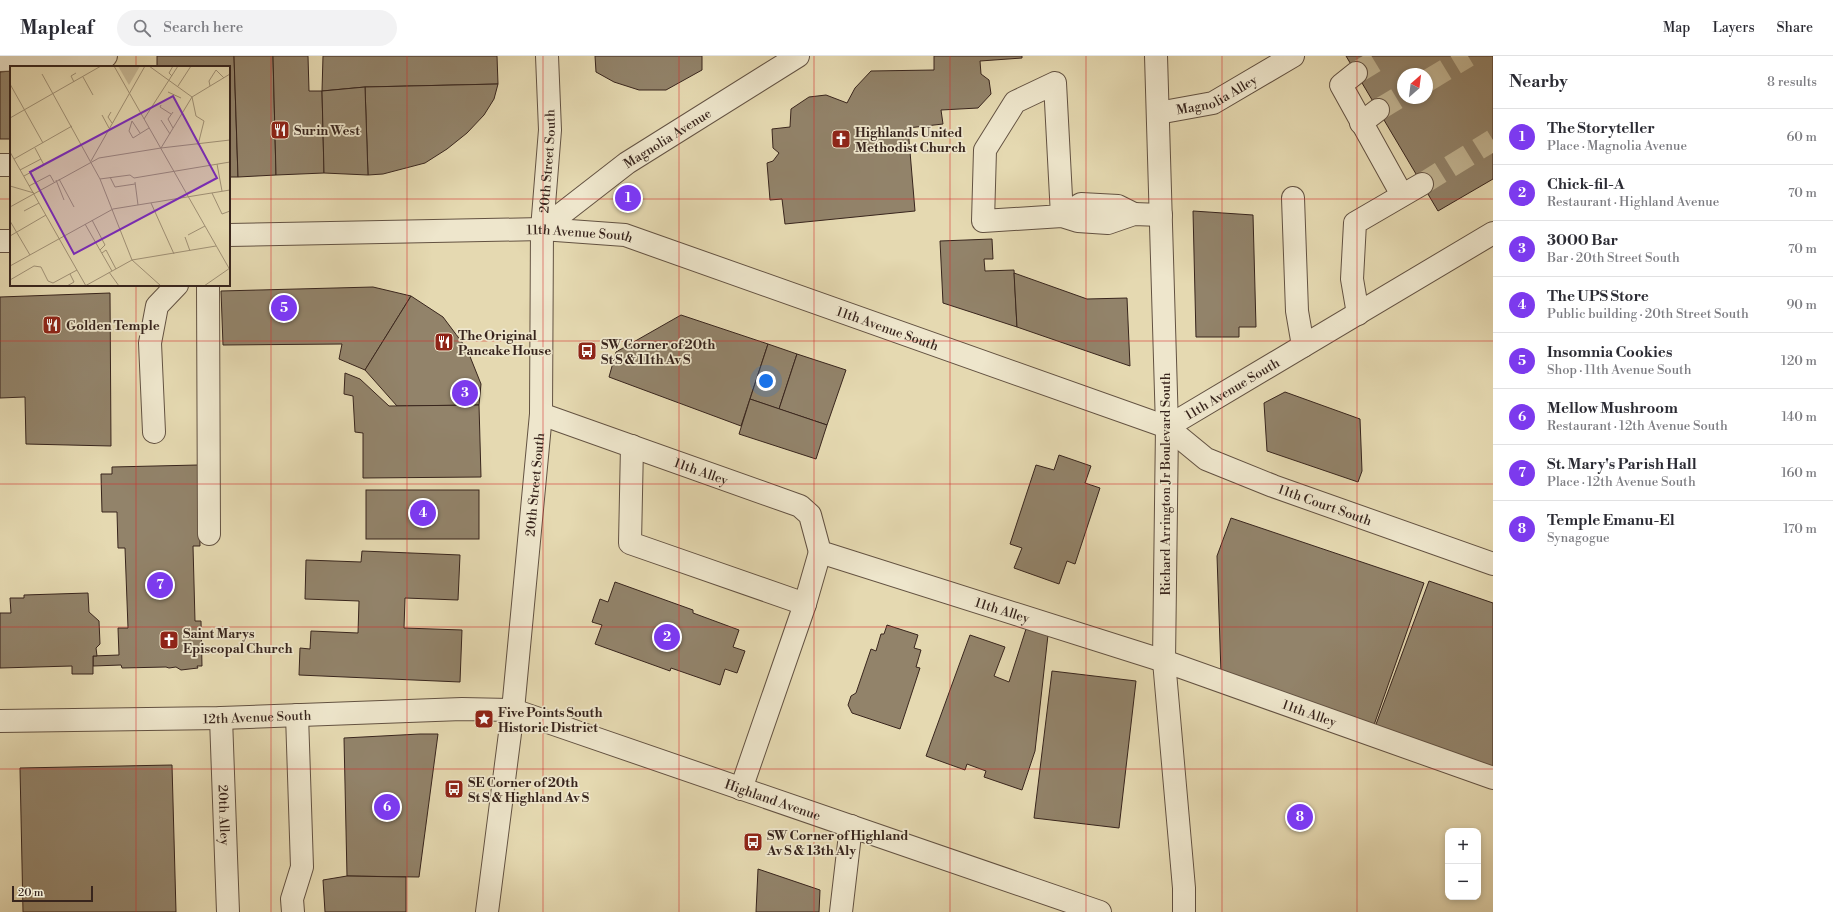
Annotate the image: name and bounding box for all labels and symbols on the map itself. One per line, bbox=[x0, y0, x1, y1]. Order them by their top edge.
inset map bbox=[10, 66, 230, 286]
north arrow bbox=[1397, 68, 1433, 104]
street label: Magnolia Alley bbox=[1175, 72, 1261, 119]
street label: Magnolia Avenue bbox=[621, 105, 715, 172]
street label: 20th Street South bbox=[536, 109, 559, 214]
restaurant icon: Surin West bbox=[269, 119, 291, 141]
place label: Surin West bbox=[294, 123, 360, 139]
place label: Highlands United Methodist Church bbox=[855, 125, 966, 156]
church icon: Highlands United Methodist Church bbox=[830, 128, 852, 150]
pin: 1 bbox=[615, 183, 641, 213]
street label: 11th Avenue South bbox=[526, 222, 635, 246]
pin: 5 bbox=[271, 293, 297, 323]
street label: 11th Avenue South bbox=[834, 304, 941, 355]
restaurant icon: Golden Temple bbox=[41, 314, 63, 336]
place label: Golden Temple bbox=[66, 318, 160, 334]
place label: The Original Pancake House bbox=[458, 328, 551, 359]
restaurant icon: The Original Pancake House bbox=[433, 331, 455, 353]
place label: SW Corner of 20th St S & 11th Av S bbox=[601, 337, 715, 368]
bus stop icon: SW Corner of 20th St S & 11th Av S bbox=[576, 340, 598, 362]
street label: 11th Avenue South bbox=[1182, 355, 1283, 423]
your location bbox=[756, 371, 776, 391]
street label: Richard Arrington Jr Boulevard South bbox=[1158, 372, 1174, 596]
pin: 3 bbox=[452, 378, 478, 408]
street label: 20th Street South bbox=[522, 432, 548, 537]
street label: 11th Alley bbox=[672, 455, 731, 489]
street label: 11th Court South bbox=[1276, 481, 1374, 530]
pin: 4 bbox=[410, 498, 436, 528]
pin: 7 bbox=[147, 570, 173, 600]
street label: 11th Alley bbox=[973, 595, 1032, 627]
pin: 2 bbox=[654, 622, 680, 652]
place label: Saint Marys Episcopal Church bbox=[183, 626, 293, 657]
church icon: Saint Marys Episcopal Church bbox=[158, 629, 180, 651]
street label: 11th Alley bbox=[1280, 697, 1339, 731]
place label: Five Points South Historic District bbox=[498, 705, 603, 736]
street label: 12th Avenue South bbox=[202, 708, 312, 727]
place icon: Five Points South Historic District bbox=[473, 708, 495, 730]
place label: SE Corner of 20th St S & Highland Av S bbox=[468, 775, 590, 806]
street label: Highland Avenue bbox=[722, 776, 823, 824]
bus stop icon: SE Corner of 20th St S & Highland Av S bbox=[443, 778, 465, 800]
street label: 20th Alley bbox=[214, 784, 233, 846]
pin: 6 bbox=[374, 792, 400, 822]
pin: 8 bbox=[1287, 802, 1313, 832]
place label: SW Corner of Highland Av S & 13th Aly bbox=[766, 828, 908, 859]
bus stop icon: SW Corner of Highland Av S & 13th Aly bbox=[742, 831, 764, 853]
scale bar bbox=[12, 884, 93, 903]

